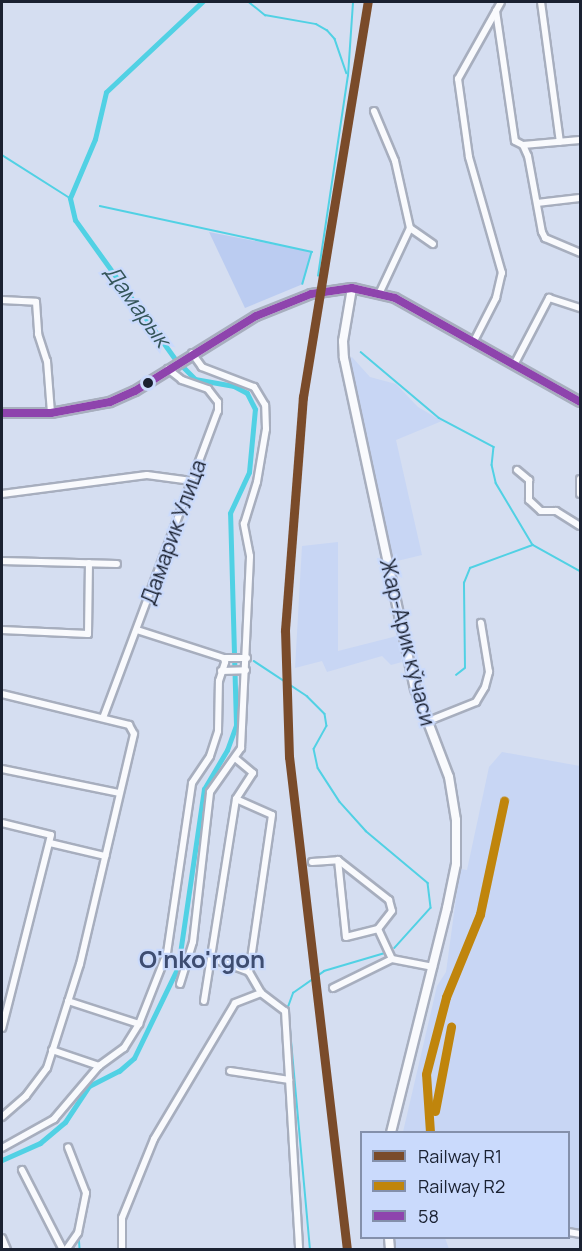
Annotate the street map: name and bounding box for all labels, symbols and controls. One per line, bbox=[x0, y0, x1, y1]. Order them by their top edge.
water label: Дамарык bbox=[99, 260, 175, 352]
unlabelled marker bbox=[142, 377, 154, 389]
street label: Дамарик Улица bbox=[135, 456, 211, 608]
street label: Жар-Арик кўчаси bbox=[375, 556, 441, 728]
district label: O'nko'rgon bbox=[139, 945, 265, 973]
legend bbox=[360, 1131, 570, 1239]
text: Railway R1 bbox=[418, 1144, 502, 1168]
text: Railway R2 bbox=[418, 1174, 505, 1198]
text: 58 bbox=[418, 1204, 439, 1228]

